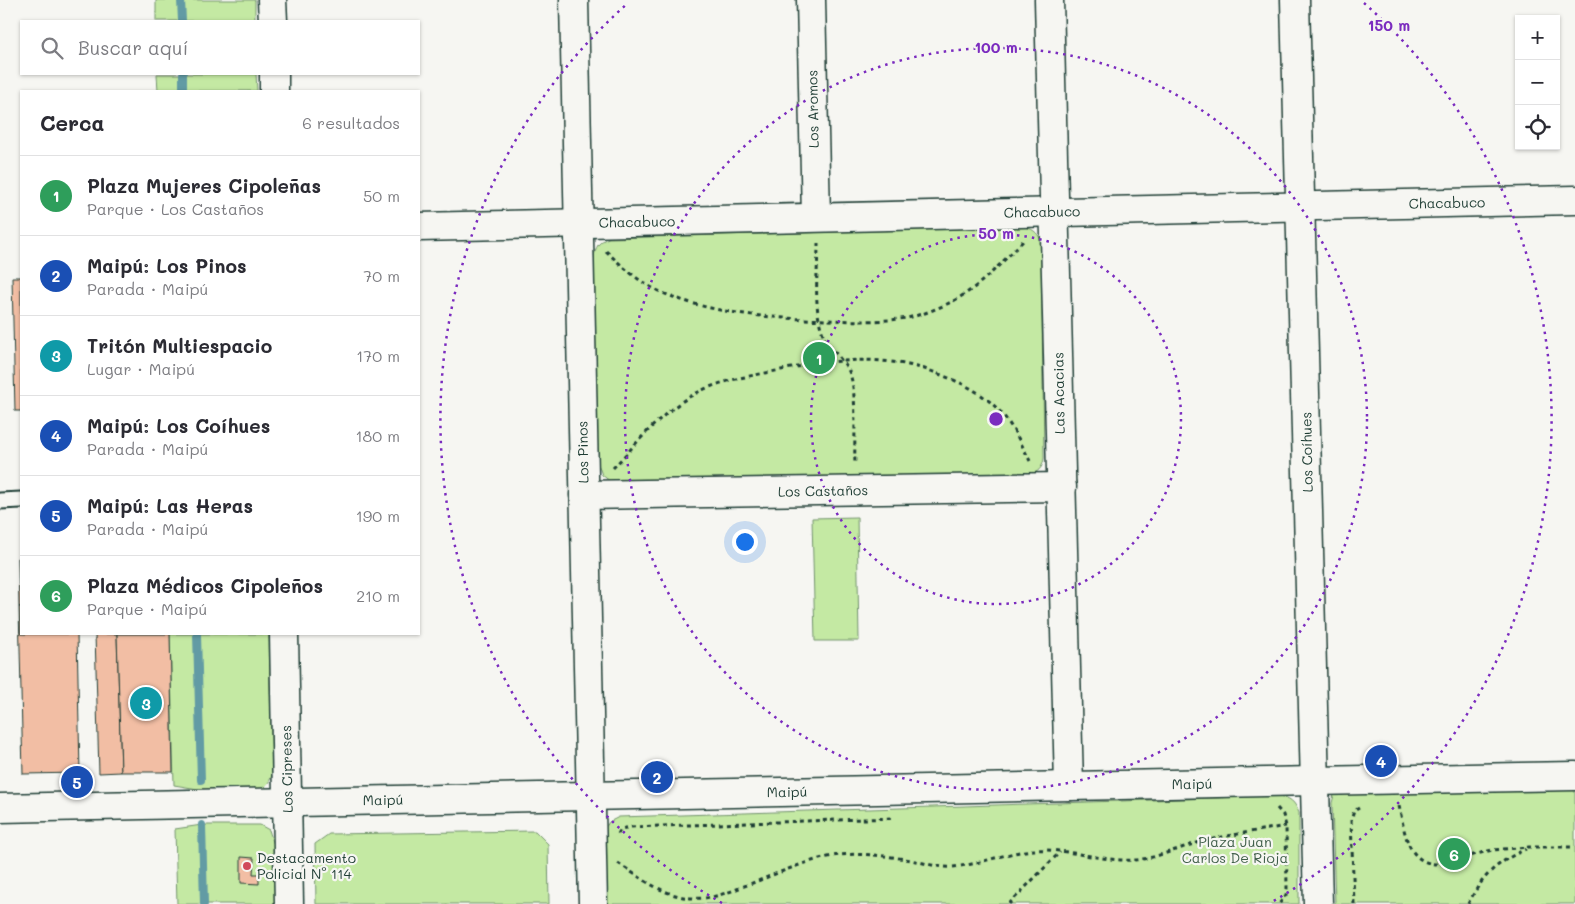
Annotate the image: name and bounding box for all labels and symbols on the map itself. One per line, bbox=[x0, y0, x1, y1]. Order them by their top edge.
text: 150 m bbox=[1368, 15, 1410, 35]
text: 100 m bbox=[974, 37, 1018, 57]
street label: Los Aromos bbox=[802, 70, 823, 148]
street label: Chacabuco bbox=[1408, 192, 1485, 213]
street label: Chacabuco bbox=[1003, 201, 1080, 222]
street label: Chacabuco bbox=[598, 211, 675, 232]
text: 50 m bbox=[978, 223, 1014, 243]
pin: 1 bbox=[803, 339, 835, 377]
street label: Las Acacias bbox=[1048, 352, 1069, 434]
centre of rings bbox=[987, 410, 1005, 428]
street label: Los Coíhues bbox=[1296, 412, 1317, 493]
street label: Los Pinos bbox=[572, 421, 593, 483]
street label: Los Castaños bbox=[778, 480, 868, 501]
your location bbox=[732, 529, 758, 555]
pin: 3 bbox=[130, 684, 162, 722]
street label: Los Cipreses bbox=[276, 725, 297, 813]
pin: 4 bbox=[1365, 742, 1397, 780]
pin: 2 bbox=[641, 758, 673, 796]
pin: 5 bbox=[61, 763, 93, 801]
street label: Maipú bbox=[1172, 774, 1212, 793]
street label: Maipú bbox=[767, 782, 807, 801]
street label: Maipú bbox=[363, 790, 403, 809]
park label: Plaza Juan Carlos De Rioja bbox=[1182, 832, 1288, 867]
pin: 6 bbox=[1438, 835, 1470, 873]
place label: Destacamento Policial N° 114 bbox=[257, 848, 356, 883]
marker: Destacamento Policial N° 114 bbox=[241, 860, 253, 872]

